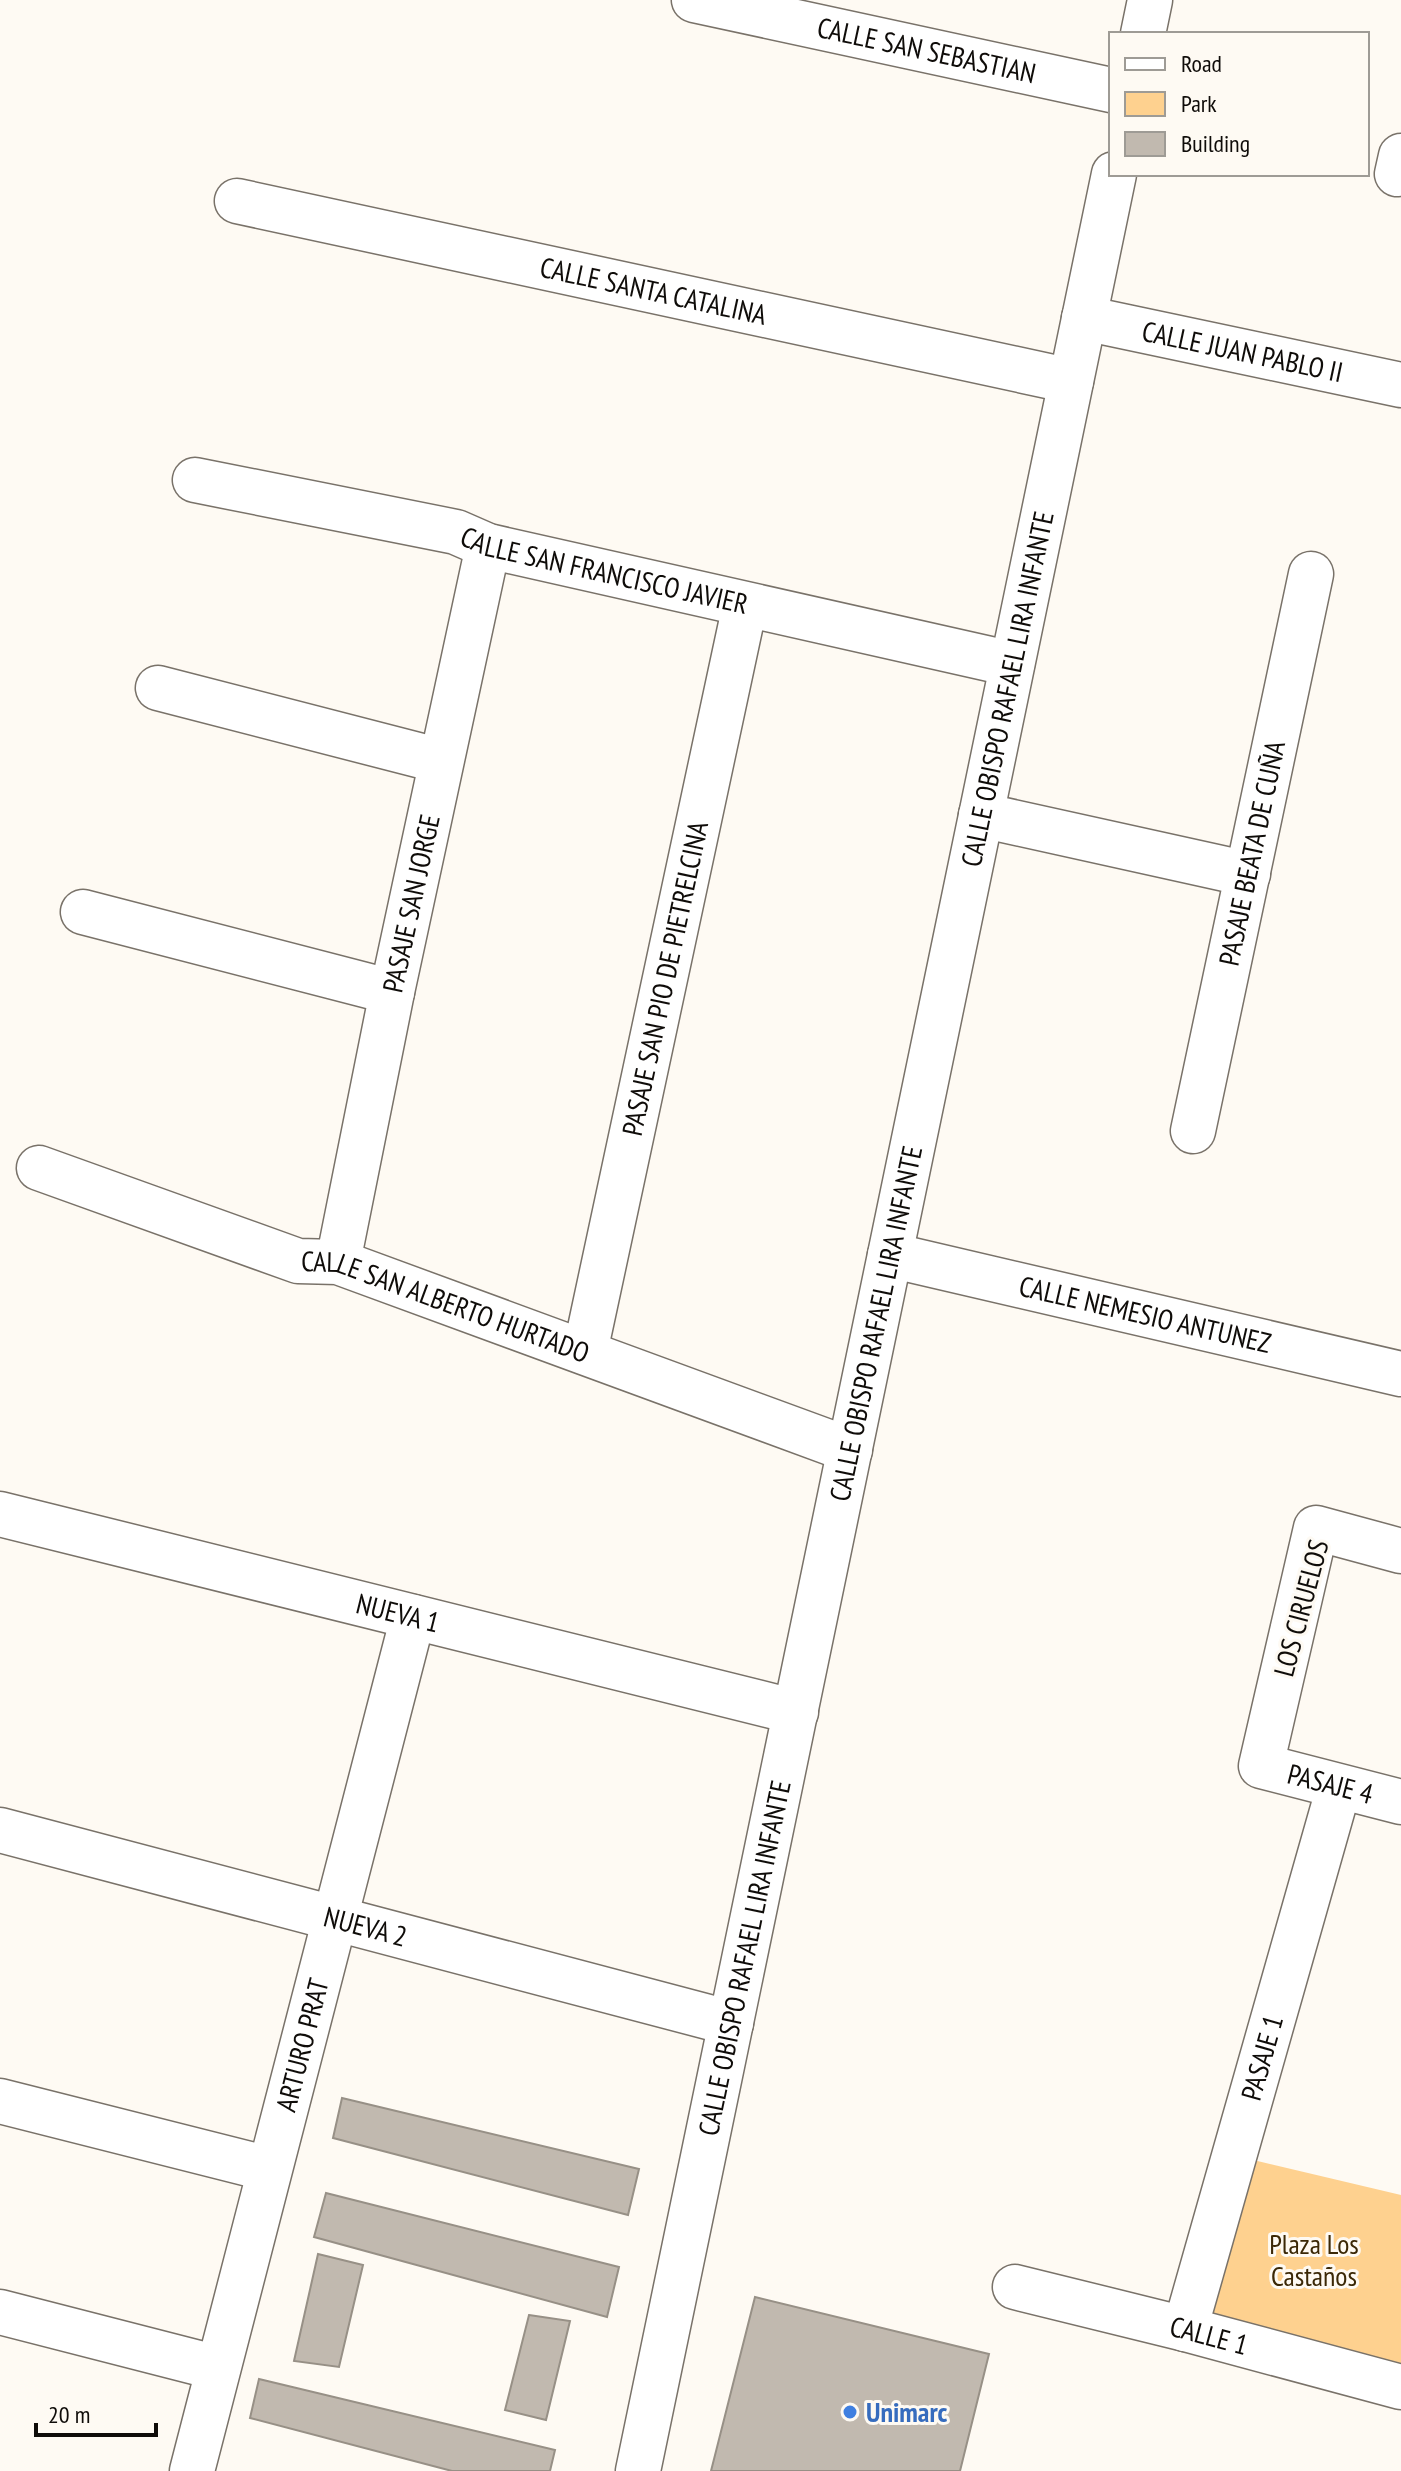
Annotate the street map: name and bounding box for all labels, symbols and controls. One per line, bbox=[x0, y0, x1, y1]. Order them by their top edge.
street label: CALLE SAN SEBASTIAN bbox=[814, 8, 1039, 91]
legend bbox=[1109, 32, 1369, 176]
text: Road bbox=[1181, 48, 1222, 79]
text: Park bbox=[1181, 88, 1217, 119]
text: Building bbox=[1181, 128, 1250, 159]
street label: CALLE SANTA CATALINA bbox=[537, 248, 771, 333]
street label: CALLE JUAN PABLO II bbox=[1139, 312, 1346, 390]
street label: CALLE OBISPO RAFAEL LIRA INFANTE bbox=[952, 508, 1062, 870]
street label: CALLE SAN FRANCISCO JAVIER bbox=[455, 517, 752, 622]
street label: PASAJE BEATA DE CUÑA bbox=[1210, 737, 1293, 969]
street label: PASAJE SAN JORGE bbox=[373, 811, 448, 996]
street label: PASAJE SAN PIO DE PIETRELCINA bbox=[613, 817, 716, 1139]
street label: CALLE OBISPO RAFAEL LIRA INFANTE bbox=[820, 1142, 930, 1504]
street label: CALLE SAN ALBERTO HURTADO bbox=[301, 1242, 595, 1371]
street label: CALLE NEMESIO ANTUNEZ bbox=[1016, 1267, 1275, 1361]
street label: LOS CIRUELOS bbox=[1265, 1535, 1337, 1680]
street label: NUEVA 1 bbox=[353, 1584, 443, 1641]
street label: PASAJE 4 bbox=[1284, 1755, 1378, 1812]
street label: CALLE OBISPO RAFAEL LIRA INFANTE bbox=[689, 1777, 799, 2139]
street label: NUEVA 2 bbox=[320, 1897, 411, 1955]
street label: ARTURO PRAT bbox=[267, 1974, 337, 2115]
street label: PASAJE 1 bbox=[1232, 2011, 1291, 2104]
park label: Plaza Los Castaños bbox=[1269, 2225, 1359, 2294]
street label: CALLE 1 bbox=[1166, 2307, 1252, 2363]
scale bar bbox=[36, 2387, 156, 2437]
place label: Unimarc bbox=[866, 2393, 948, 2430]
text: 20 m bbox=[48, 2399, 90, 2430]
marker: Unimarc bbox=[841, 2403, 859, 2421]

